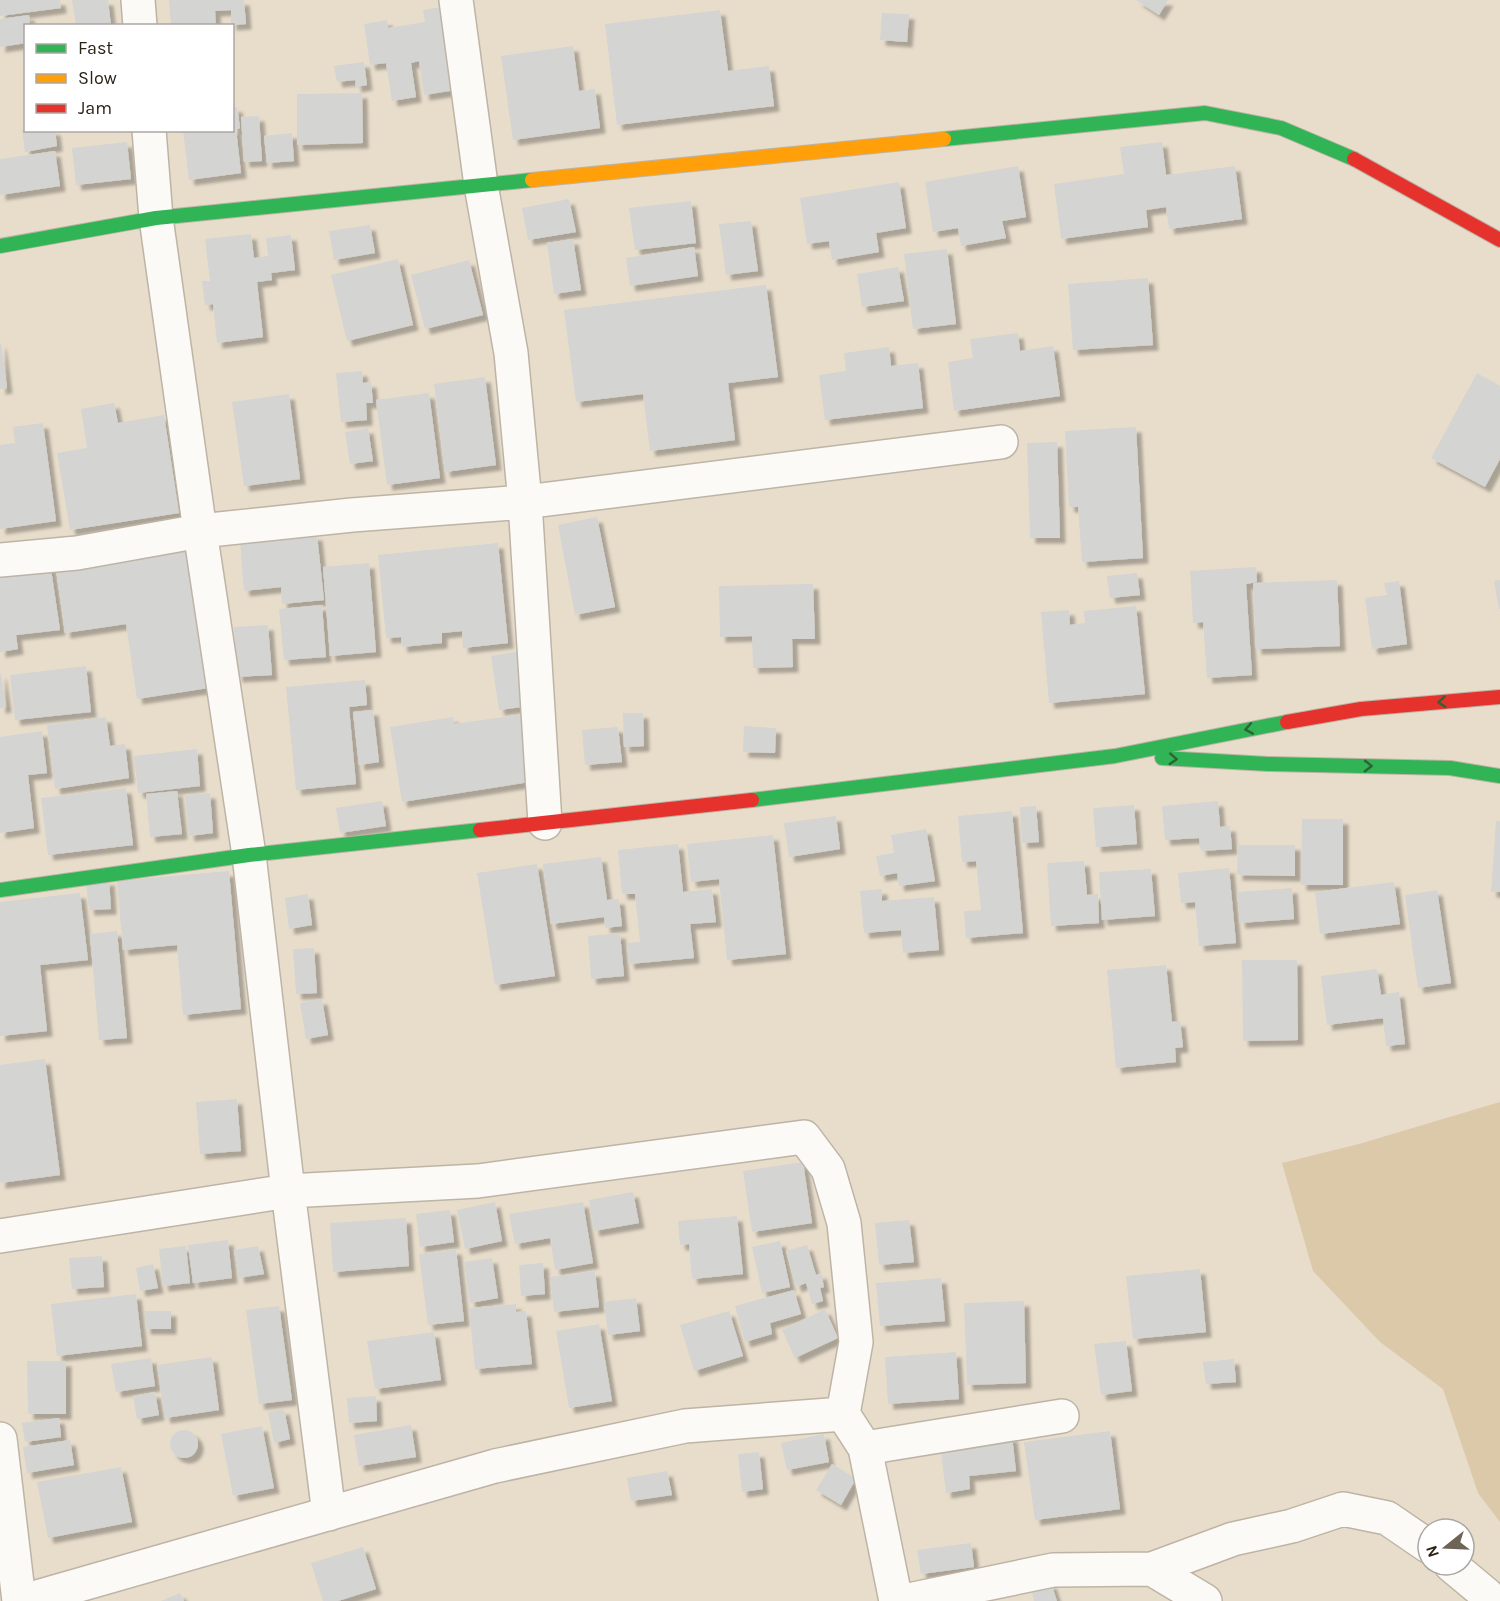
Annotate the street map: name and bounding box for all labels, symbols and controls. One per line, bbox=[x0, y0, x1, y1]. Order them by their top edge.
legend bbox=[24, 24, 234, 132]
text: Fast bbox=[78, 37, 113, 59]
text: Slow bbox=[78, 67, 117, 89]
text: Jam bbox=[78, 97, 112, 119]
one-way arrow bbox=[1437, 695, 1446, 708]
one-way arrow bbox=[1244, 722, 1254, 735]
one-way arrow bbox=[1169, 753, 1178, 766]
one-way arrow bbox=[1364, 760, 1373, 772]
north arrow bbox=[1416, 1517, 1476, 1577]
text: N bbox=[1421, 1543, 1443, 1560]

